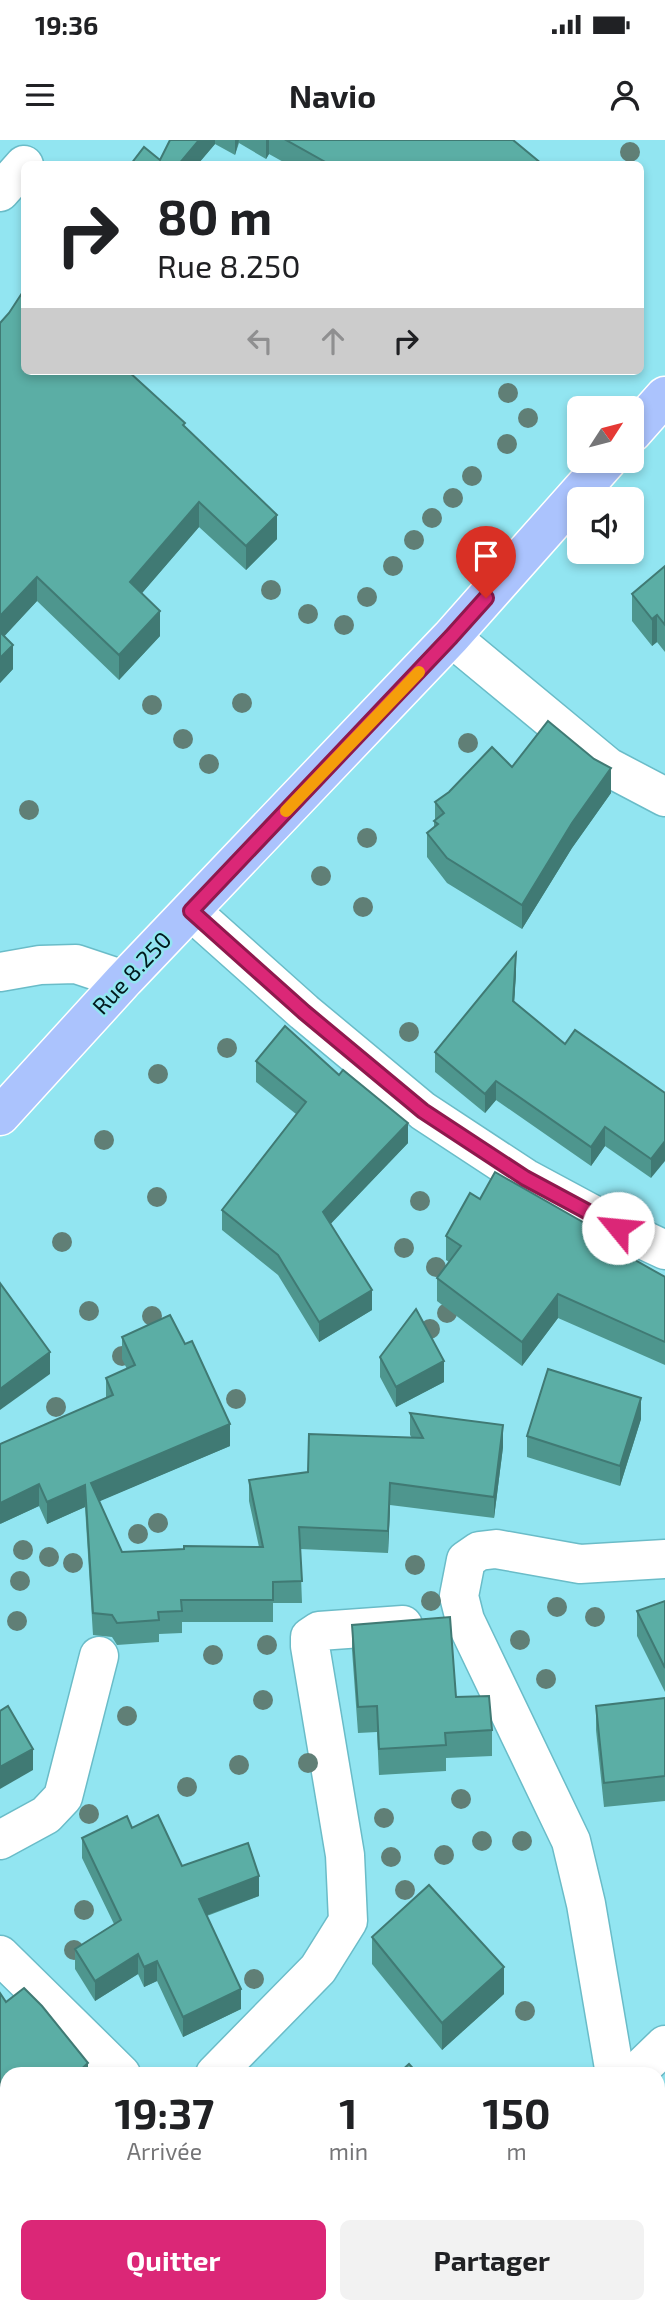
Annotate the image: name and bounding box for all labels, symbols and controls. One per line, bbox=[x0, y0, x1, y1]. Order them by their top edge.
text: 19:36 bbox=[35, 9, 98, 40]
icon: menu bbox=[21, 76, 59, 114]
text: Navio bbox=[289, 76, 376, 114]
icon: person bbox=[606, 76, 644, 114]
text: 80 m bbox=[157, 186, 272, 245]
icon: right bbox=[42, 189, 133, 280]
text: Rue 8.250 bbox=[157, 246, 301, 284]
icon: left bbox=[241, 322, 279, 360]
icon: ahead bbox=[314, 322, 352, 360]
icon: right bbox=[387, 322, 425, 360]
north arrow bbox=[567, 396, 644, 472]
map controls bbox=[567, 396, 644, 564]
button: sound bbox=[567, 487, 644, 564]
pin bbox=[456, 526, 516, 598]
icon: arrive bbox=[467, 537, 505, 575]
street label: Rue 8.250 bbox=[86, 925, 177, 1020]
position arrow bbox=[581, 1191, 655, 1265]
text: 19:37 bbox=[115, 2087, 214, 2137]
text: 1 bbox=[339, 2087, 358, 2137]
text: 150 bbox=[483, 2087, 550, 2137]
text: Arrivée bbox=[127, 2137, 202, 2165]
text: min bbox=[329, 2137, 368, 2165]
text: m bbox=[506, 2137, 527, 2165]
button: Quitter bbox=[21, 2220, 326, 2300]
button: Partager bbox=[340, 2220, 644, 2300]

